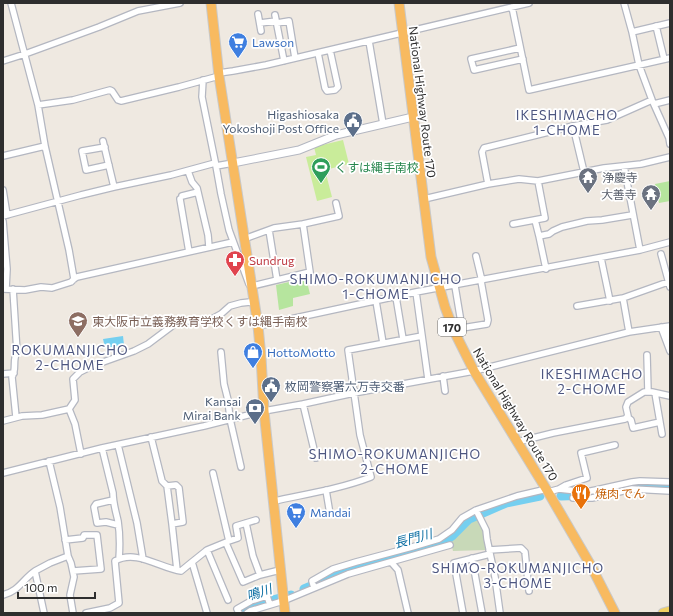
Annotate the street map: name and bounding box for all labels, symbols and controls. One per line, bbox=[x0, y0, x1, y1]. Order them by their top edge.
street label: National Highway Route 170 bbox=[407, 25, 439, 179]
supermarket icon: Lawson bbox=[227, 31, 249, 59]
place label: Lawson bbox=[252, 35, 294, 49]
place label: Higashiosaka Yokoshoji Post Office bbox=[223, 107, 339, 135]
district label: IKESHIMACHO 1-CHOME bbox=[516, 107, 618, 138]
public building icon: Higashiosaka Yokoshoji Post Office bbox=[342, 110, 364, 138]
sports icon: くすは縄手南校 bbox=[310, 156, 332, 184]
place label: くすは縄手南校 bbox=[335, 160, 419, 174]
temple icon: 浄慶寺 bbox=[577, 166, 599, 194]
place label: 浄慶寺 bbox=[602, 170, 638, 184]
temple icon: 大善寺 bbox=[640, 183, 662, 211]
place label: 大善寺 bbox=[601, 187, 637, 201]
pharmacy icon: Sundrug bbox=[224, 249, 246, 277]
place label: Sundrug bbox=[249, 253, 295, 267]
district label: SHIMO-ROKUMANJICHO 1-CHOME bbox=[290, 271, 462, 302]
school or university icon: 東大阪市立義務教育学校くすは縄手南校 bbox=[67, 310, 89, 338]
place label: 東大阪市立義務教育学校くすは縄手南校 bbox=[92, 314, 308, 328]
road number: 170 bbox=[438, 318, 466, 336]
shop icon: HottoMotto bbox=[242, 341, 264, 369]
district label: ROKUMANJICHO 2-CHOME bbox=[11, 342, 129, 373]
place label: HottoMotto bbox=[267, 345, 335, 359]
street label: National Highway Route 170 bbox=[471, 345, 561, 483]
district label: IKESHIMACHO 2-CHOME bbox=[541, 366, 643, 397]
public building icon: 枚岡警察署六万寺交番 bbox=[260, 375, 282, 403]
place label: 枚岡警察署六万寺交番 bbox=[285, 379, 405, 393]
place label: Kansai Mirai Bank bbox=[183, 394, 241, 422]
bank icon: Kansai Mirai Bank bbox=[244, 397, 266, 425]
district label: SHIMO-ROKUMANJICHO 2-CHOME bbox=[309, 446, 481, 477]
restaurant icon: 焼肉 でん bbox=[570, 482, 592, 510]
place label: 焼肉 でん bbox=[595, 486, 645, 500]
supermarket icon: Mandai bbox=[285, 501, 307, 529]
place label: Mandai bbox=[310, 505, 351, 519]
water label: 長門川 bbox=[392, 525, 436, 551]
district label: SHIMO-ROKUMANJICHO 3-CHOME bbox=[432, 560, 604, 591]
scale bar bbox=[18, 574, 95, 600]
text: 100 m bbox=[24, 580, 58, 594]
water label: 鳴川 bbox=[244, 580, 276, 604]

